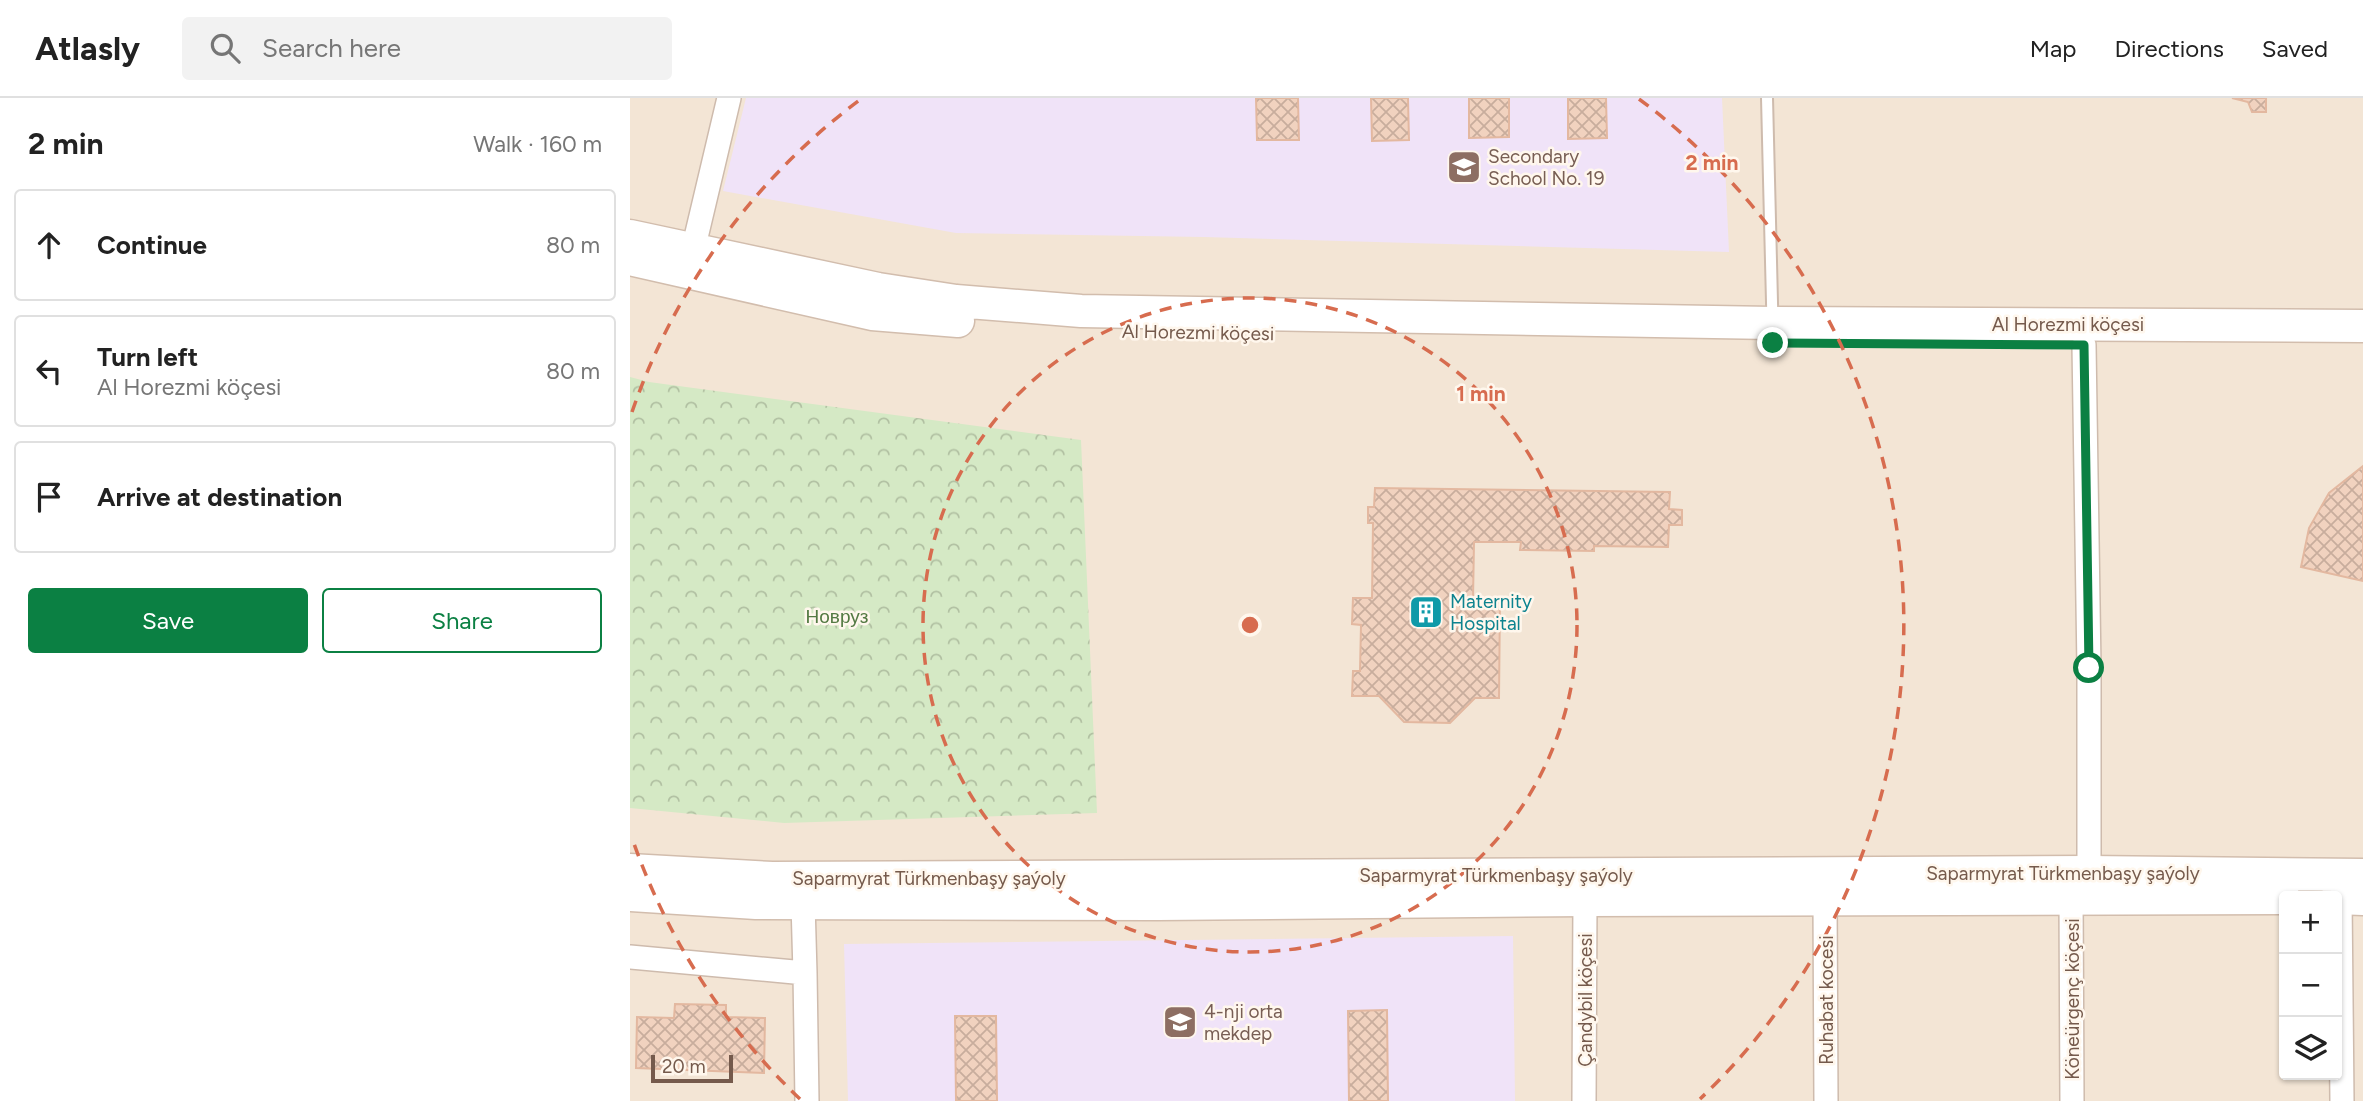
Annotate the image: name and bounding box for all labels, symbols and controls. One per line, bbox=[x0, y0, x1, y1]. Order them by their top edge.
search box bbox=[182, 17, 672, 80]
text: Atlasly bbox=[35, 29, 140, 68]
icon: search bbox=[206, 29, 244, 67]
text: Search here bbox=[262, 32, 401, 64]
text: Map bbox=[2030, 34, 2076, 63]
text: Directions bbox=[2114, 34, 2224, 63]
text: Saved bbox=[2262, 34, 2328, 63]
text: 2 min bbox=[28, 125, 104, 162]
text: Walk · 160 m bbox=[473, 130, 602, 158]
place label: Secondary School No. 19 bbox=[1488, 145, 1604, 190]
school or university icon: Secondary School No. 19 bbox=[1445, 148, 1483, 186]
text: 2 min bbox=[1686, 150, 1738, 175]
icon: ahead bbox=[30, 226, 68, 264]
text: Continue bbox=[97, 229, 207, 261]
text: 80 m bbox=[546, 231, 600, 259]
street label: Al Horezmi köçesi bbox=[1992, 313, 2144, 336]
street label: Al Horezmi köçesi bbox=[1122, 320, 1274, 345]
route end bbox=[1757, 327, 1788, 358]
text: Turn left bbox=[97, 341, 198, 373]
icon: left bbox=[30, 352, 68, 390]
text: 80 m bbox=[546, 357, 600, 385]
text: Al Horezmi köçesi bbox=[97, 373, 281, 401]
text: 1 min bbox=[1456, 381, 1506, 406]
icon: arrive bbox=[30, 478, 68, 516]
text: Arrive at destination bbox=[97, 481, 342, 513]
button: Save bbox=[28, 588, 308, 653]
button: Share bbox=[322, 588, 602, 653]
place label: Maternity Hospital bbox=[1450, 590, 1532, 635]
building icon: Maternity Hospital bbox=[1407, 593, 1445, 631]
park label: Новруз bbox=[806, 605, 868, 628]
centre of rings bbox=[1238, 613, 1262, 637]
route start bbox=[2073, 652, 2104, 683]
street label: Saparmyrat Türkmenbaşy şaýoly bbox=[1926, 862, 2200, 885]
street label: Saparmyrat Türkmenbaşy şaýoly bbox=[1359, 864, 1633, 887]
street label: Saparmyrat Türkmenbaşy şaýoly bbox=[792, 867, 1066, 890]
map controls bbox=[2279, 891, 2342, 1080]
button: + bbox=[2279, 891, 2342, 954]
street label: Köneürgenç köçesi bbox=[2061, 918, 2084, 1080]
street label: Çandybil köçesi bbox=[1574, 933, 1597, 1067]
street label: Ruhabat kocesi bbox=[1815, 935, 1838, 1065]
button: − bbox=[2279, 954, 2342, 1017]
place label: 4-nji orta mekdep bbox=[1204, 1000, 1283, 1045]
school or university icon: 4-nji orta mekdep bbox=[1161, 1003, 1199, 1041]
button: layers bbox=[2279, 1017, 2342, 1080]
scale bar bbox=[651, 1052, 733, 1084]
text: 20 m bbox=[662, 1055, 706, 1078]

